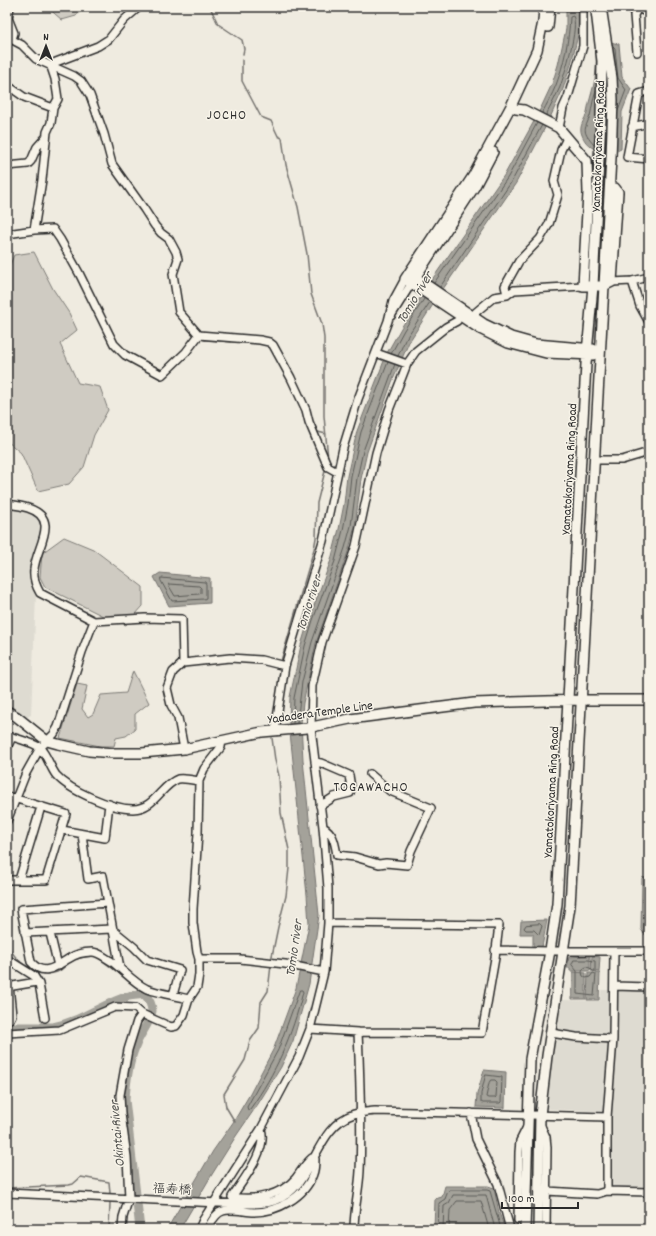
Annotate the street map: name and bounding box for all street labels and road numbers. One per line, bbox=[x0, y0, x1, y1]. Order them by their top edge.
street label: Yamatokoriyama Ring Road bbox=[588, 80, 611, 212]
street label: Yamatokoriyama Ring Road bbox=[558, 403, 583, 535]
street label: Yadadera Temple Line bbox=[267, 697, 374, 730]
street label: Yamatokoriyama Ring Road bbox=[540, 726, 565, 858]
street label: 福寿橋 bbox=[152, 1180, 192, 1201]

